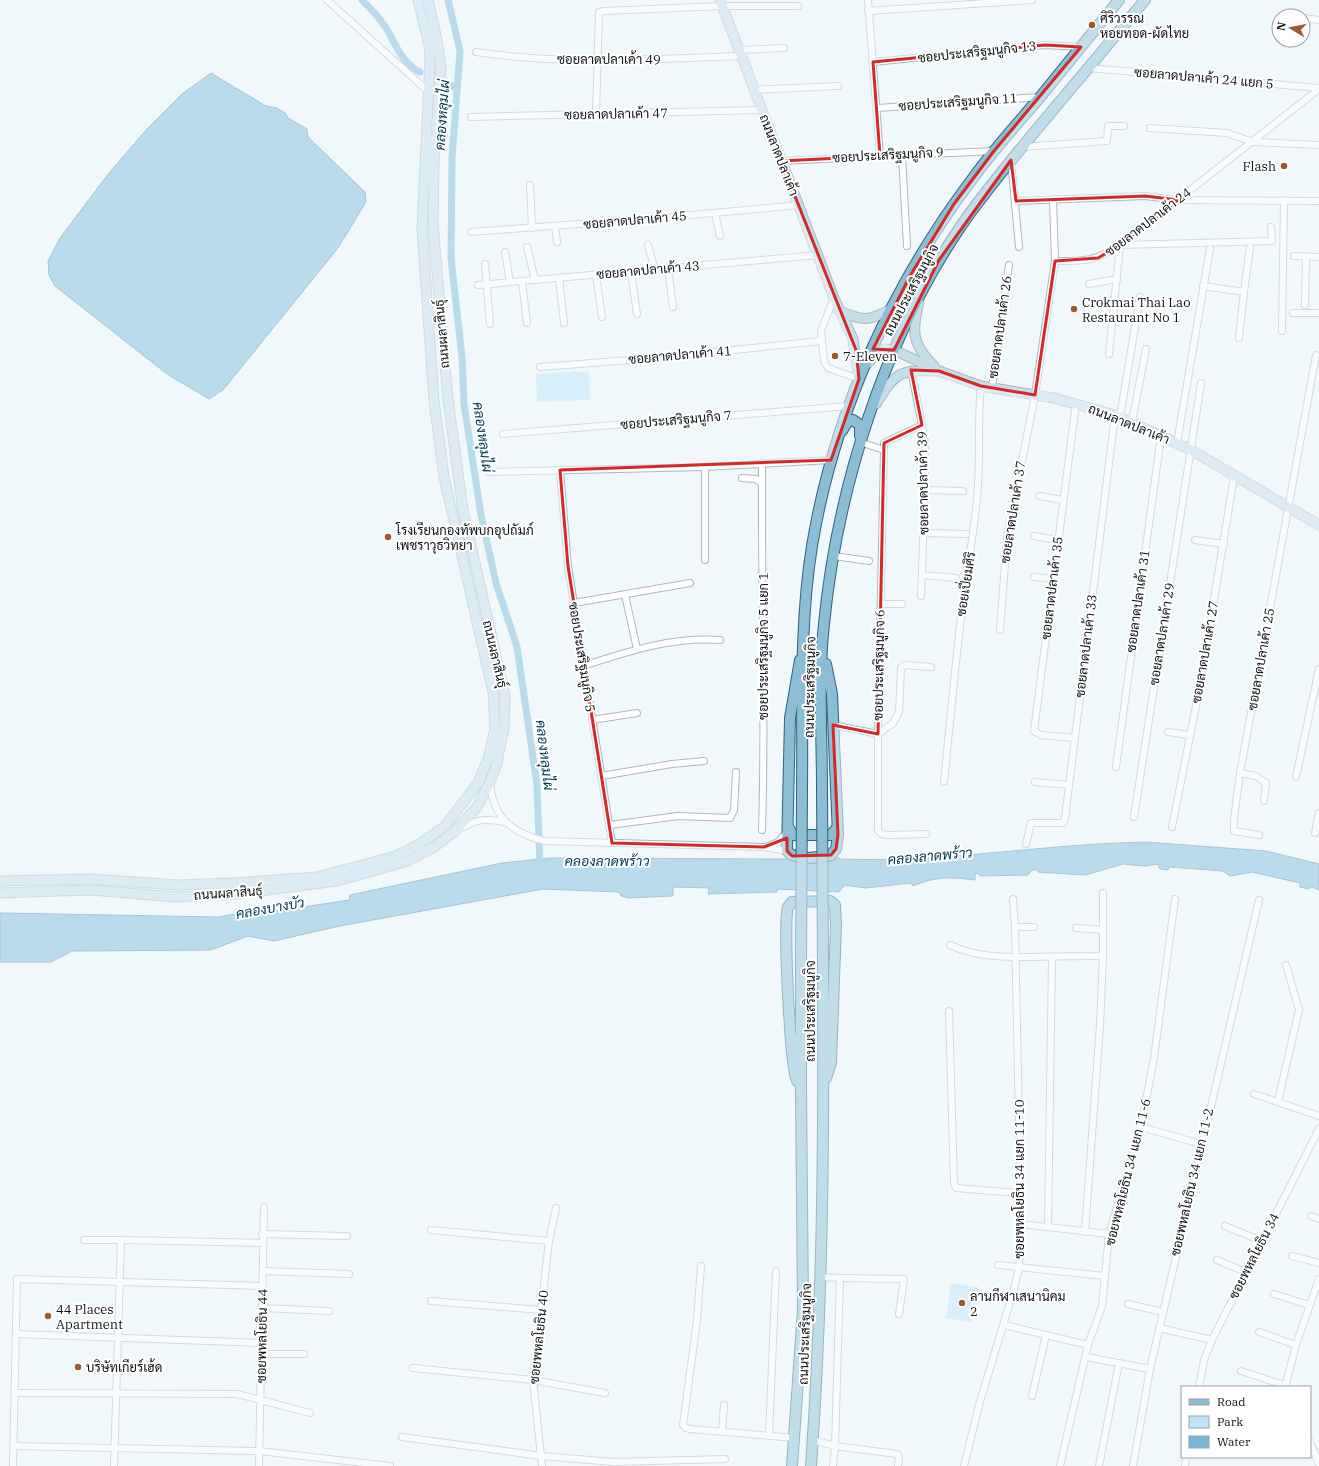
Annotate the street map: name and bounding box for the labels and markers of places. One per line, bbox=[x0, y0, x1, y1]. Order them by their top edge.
place label: ศิริวรรณ หอยทอด-ผัดไทย bbox=[1100, 10, 1189, 42]
marker: ศิริวรรณ หอยทอด-ผัดไทย bbox=[1087, 20, 1097, 30]
place label: Flash bbox=[1242, 158, 1276, 175]
marker: Flash bbox=[1279, 161, 1289, 171]
place label: Crokmai Thai Lao Restaurant No 1 bbox=[1082, 294, 1190, 326]
marker: Crokmai Thai Lao Restaurant No 1 bbox=[1069, 304, 1079, 314]
place label: 7-Eleven bbox=[843, 348, 897, 365]
marker: 7-Eleven bbox=[830, 351, 840, 361]
place label: โรงเรียนกองทัพบกอุปถัมภ์ เพชราวุธวิทยา bbox=[395, 521, 534, 555]
marker: โรงเรียนกองทัพบกอุปถัมภ์ เพชราวุธวิทยา bbox=[383, 532, 393, 542]
place label: ลานกีฬาเสนานิคม 2 bbox=[970, 1287, 1066, 1320]
marker: ลานกีฬาเสนานิคม 2 bbox=[957, 1298, 967, 1308]
place label: 44 Places Apartment bbox=[56, 1301, 123, 1333]
marker: 44 Places Apartment bbox=[43, 1311, 53, 1321]
place label: บริษัทเกียร์เฮ้ด bbox=[86, 1358, 162, 1376]
marker: บริษัทเกียร์เฮ้ด bbox=[73, 1362, 83, 1372]

